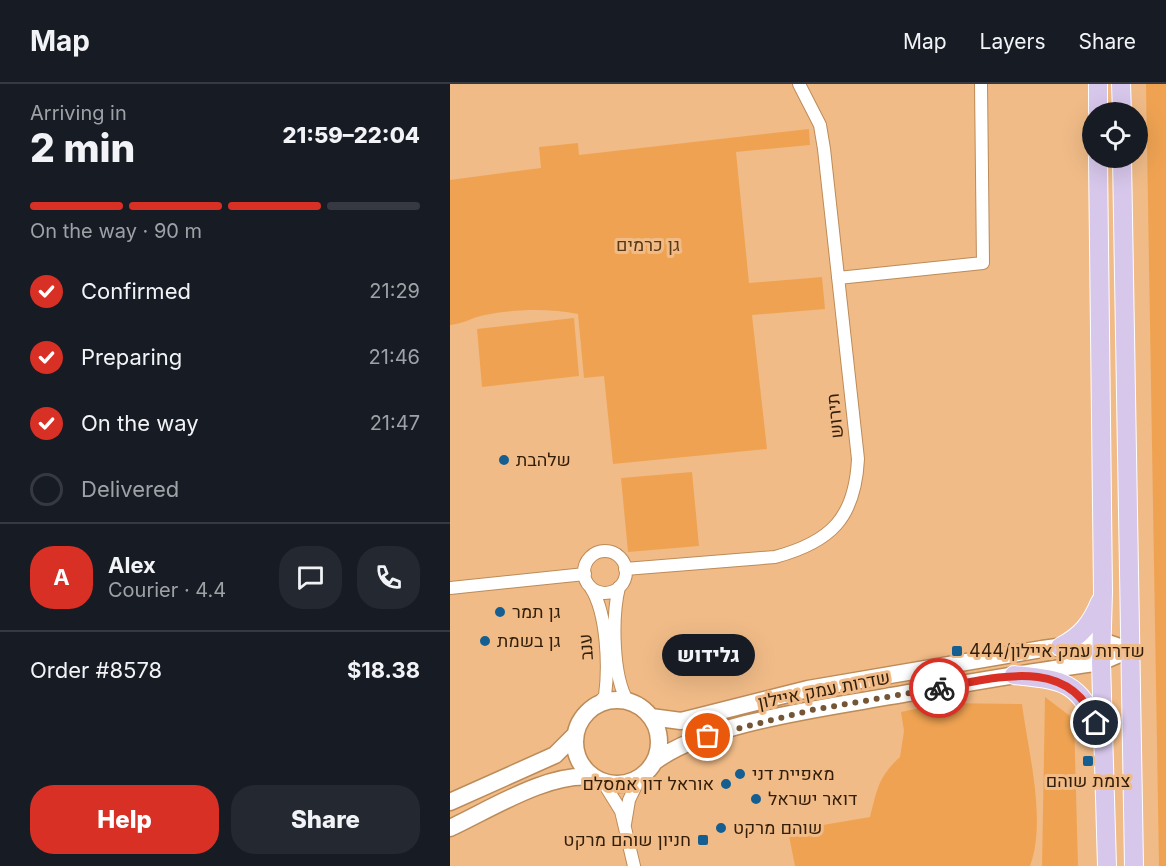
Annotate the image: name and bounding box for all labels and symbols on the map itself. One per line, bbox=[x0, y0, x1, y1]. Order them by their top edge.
park label: גן כרמים bbox=[616, 234, 680, 255]
street label: תירוש bbox=[822, 393, 847, 440]
place label: שלהבת bbox=[516, 449, 571, 470]
marker: שלהבת bbox=[497, 453, 511, 467]
place label: גן תמר bbox=[512, 601, 561, 622]
marker: גן תמר bbox=[493, 605, 507, 619]
place label: גן בשמת bbox=[497, 630, 561, 651]
street label: ענב bbox=[574, 633, 597, 661]
marker: גן בשמת bbox=[478, 634, 492, 648]
callout: גלידוש bbox=[662, 634, 754, 676]
place label: 444/שדרות עמק איילון bbox=[969, 640, 1145, 661]
marker: 444/שדרות עמק איילון bbox=[950, 644, 964, 658]
courier bbox=[909, 658, 969, 718]
street label: שדרות עמק איילון bbox=[756, 666, 892, 713]
pin bbox=[1070, 697, 1121, 748]
pin bbox=[682, 710, 733, 761]
marker: צומת שוהם bbox=[1081, 754, 1095, 768]
place label: מאפיית דני bbox=[752, 763, 835, 784]
marker: מאפיית דני bbox=[733, 767, 747, 781]
place label: צומת שוהם bbox=[1046, 770, 1130, 791]
place label: אוראל דון אמסלם bbox=[582, 773, 714, 794]
marker: אוראל דון אמסלם bbox=[719, 777, 733, 791]
place label: דואר ישראל bbox=[768, 788, 857, 809]
marker: דואר ישראל bbox=[749, 792, 763, 806]
place label: שוהם מרקט bbox=[733, 817, 822, 838]
marker: שוהם מרקט bbox=[714, 821, 728, 835]
place label: חניון שוהם מרקט bbox=[563, 829, 691, 850]
marker: חניון שוהם מרקט bbox=[696, 833, 710, 847]

